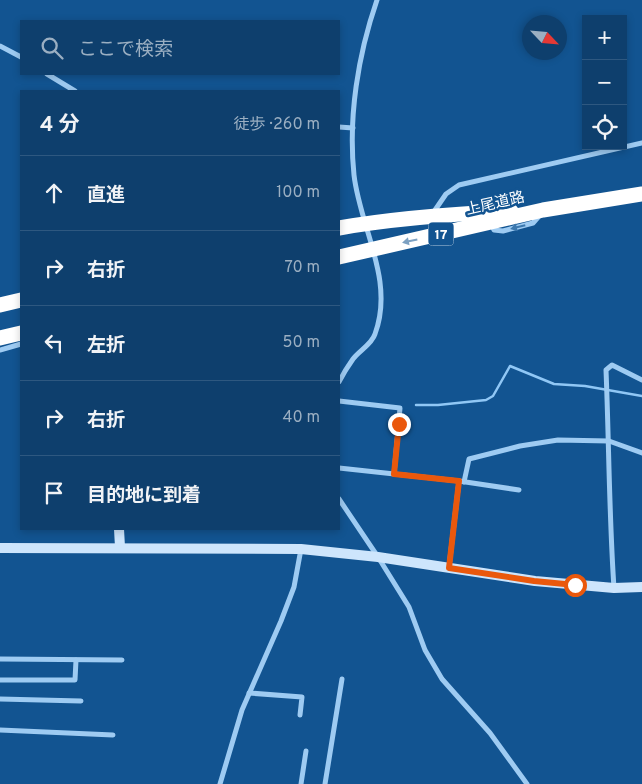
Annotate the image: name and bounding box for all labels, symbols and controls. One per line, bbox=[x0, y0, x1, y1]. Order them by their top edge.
north arrow bbox=[522, 15, 567, 60]
map controls bbox=[582, 15, 627, 150]
button: + bbox=[582, 15, 627, 60]
search box bbox=[20, 20, 340, 75]
icon: search bbox=[38, 34, 66, 62]
text: ここで検索 bbox=[78, 38, 173, 62]
button: − bbox=[582, 60, 627, 105]
button: locate bbox=[582, 105, 627, 150]
text: 4 分 bbox=[40, 112, 80, 139]
text: 徒歩 · 260 m bbox=[234, 115, 320, 135]
icon: ahead bbox=[40, 179, 68, 207]
text: 100 m bbox=[276, 183, 320, 203]
text: 直進 bbox=[87, 184, 125, 208]
street label: 上尾道路 bbox=[464, 188, 527, 220]
road number: 17 bbox=[428, 222, 454, 245]
one-way arrow bbox=[510, 223, 525, 231]
one-way arrow bbox=[402, 237, 418, 245]
icon: right bbox=[40, 254, 68, 282]
text: 70 m bbox=[285, 258, 320, 278]
text: 右折 bbox=[87, 259, 125, 283]
icon: left bbox=[40, 329, 68, 357]
text: 50 m bbox=[283, 333, 320, 353]
text: 左折 bbox=[87, 334, 125, 358]
icon: right bbox=[40, 404, 68, 432]
text: 40 m bbox=[282, 408, 320, 428]
text: 右折 bbox=[87, 409, 125, 433]
route end bbox=[388, 413, 411, 436]
icon: arrive bbox=[40, 479, 68, 507]
text: 目的地に到着 bbox=[87, 484, 201, 508]
route start bbox=[564, 574, 587, 597]

